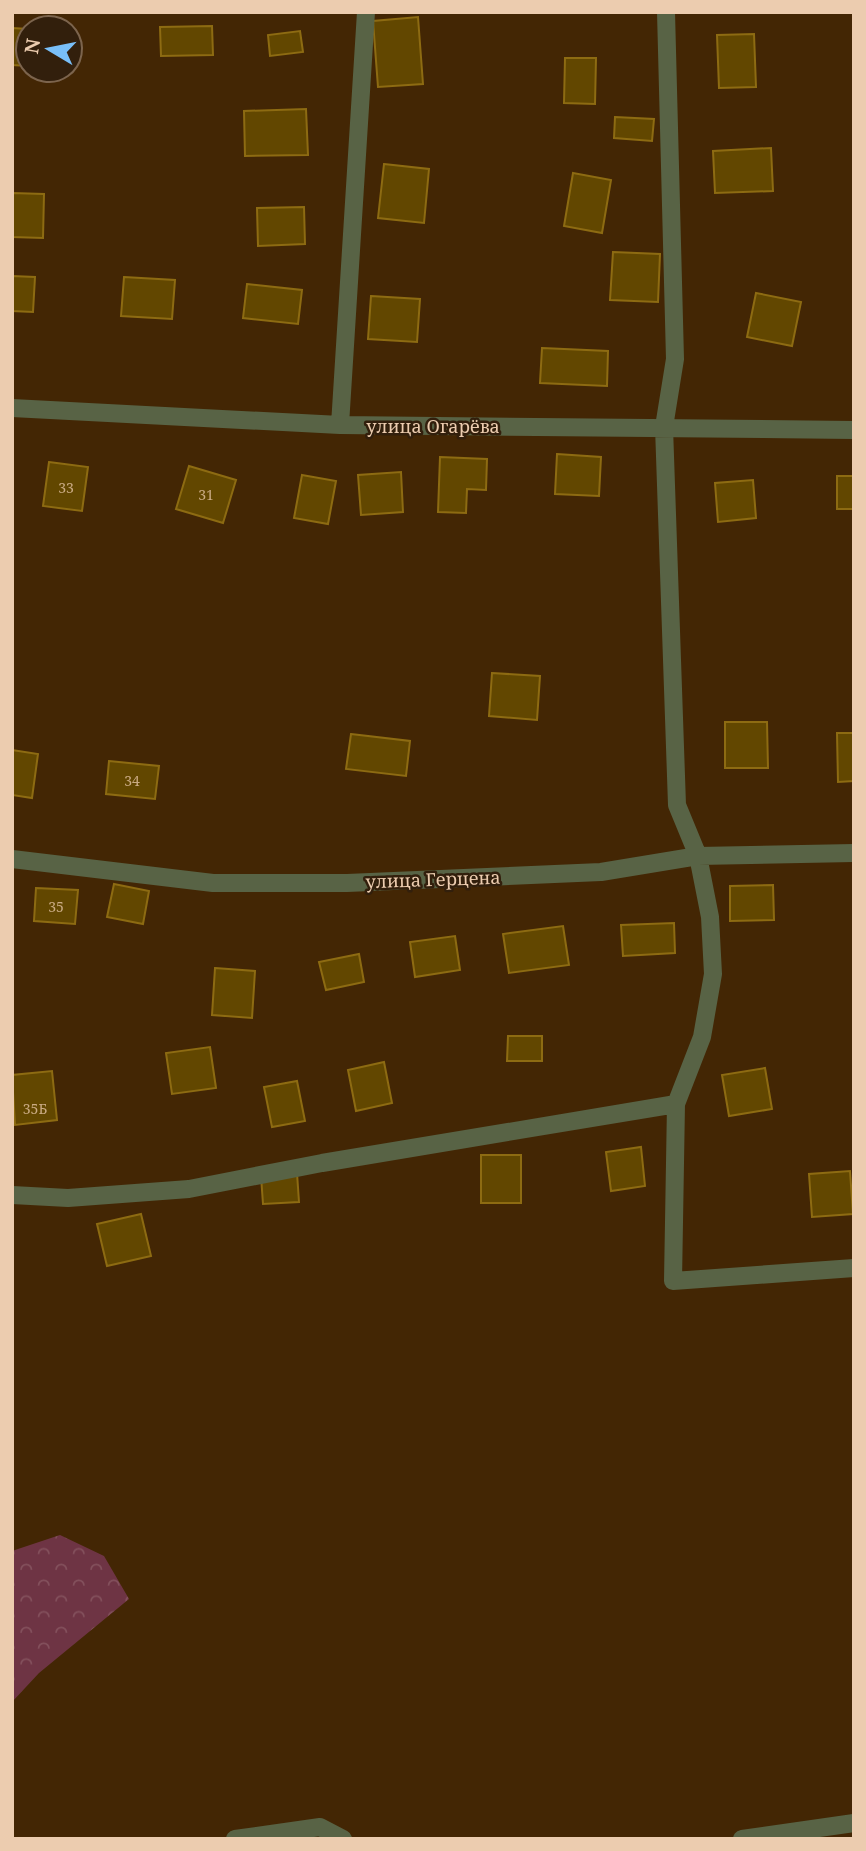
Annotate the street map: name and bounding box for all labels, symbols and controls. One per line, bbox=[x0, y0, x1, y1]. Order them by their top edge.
north arrow bbox=[14, 14, 84, 84]
text: N bbox=[18, 36, 46, 56]
street label: улица Огарёва bbox=[366, 414, 500, 438]
house number: 33 bbox=[58, 478, 74, 497]
house number: 31 bbox=[198, 485, 214, 504]
house number: 34 bbox=[124, 771, 140, 790]
street label: улица Герцена bbox=[365, 865, 501, 893]
house number: 35 bbox=[48, 897, 64, 916]
house number: 35Б bbox=[23, 1099, 47, 1118]

